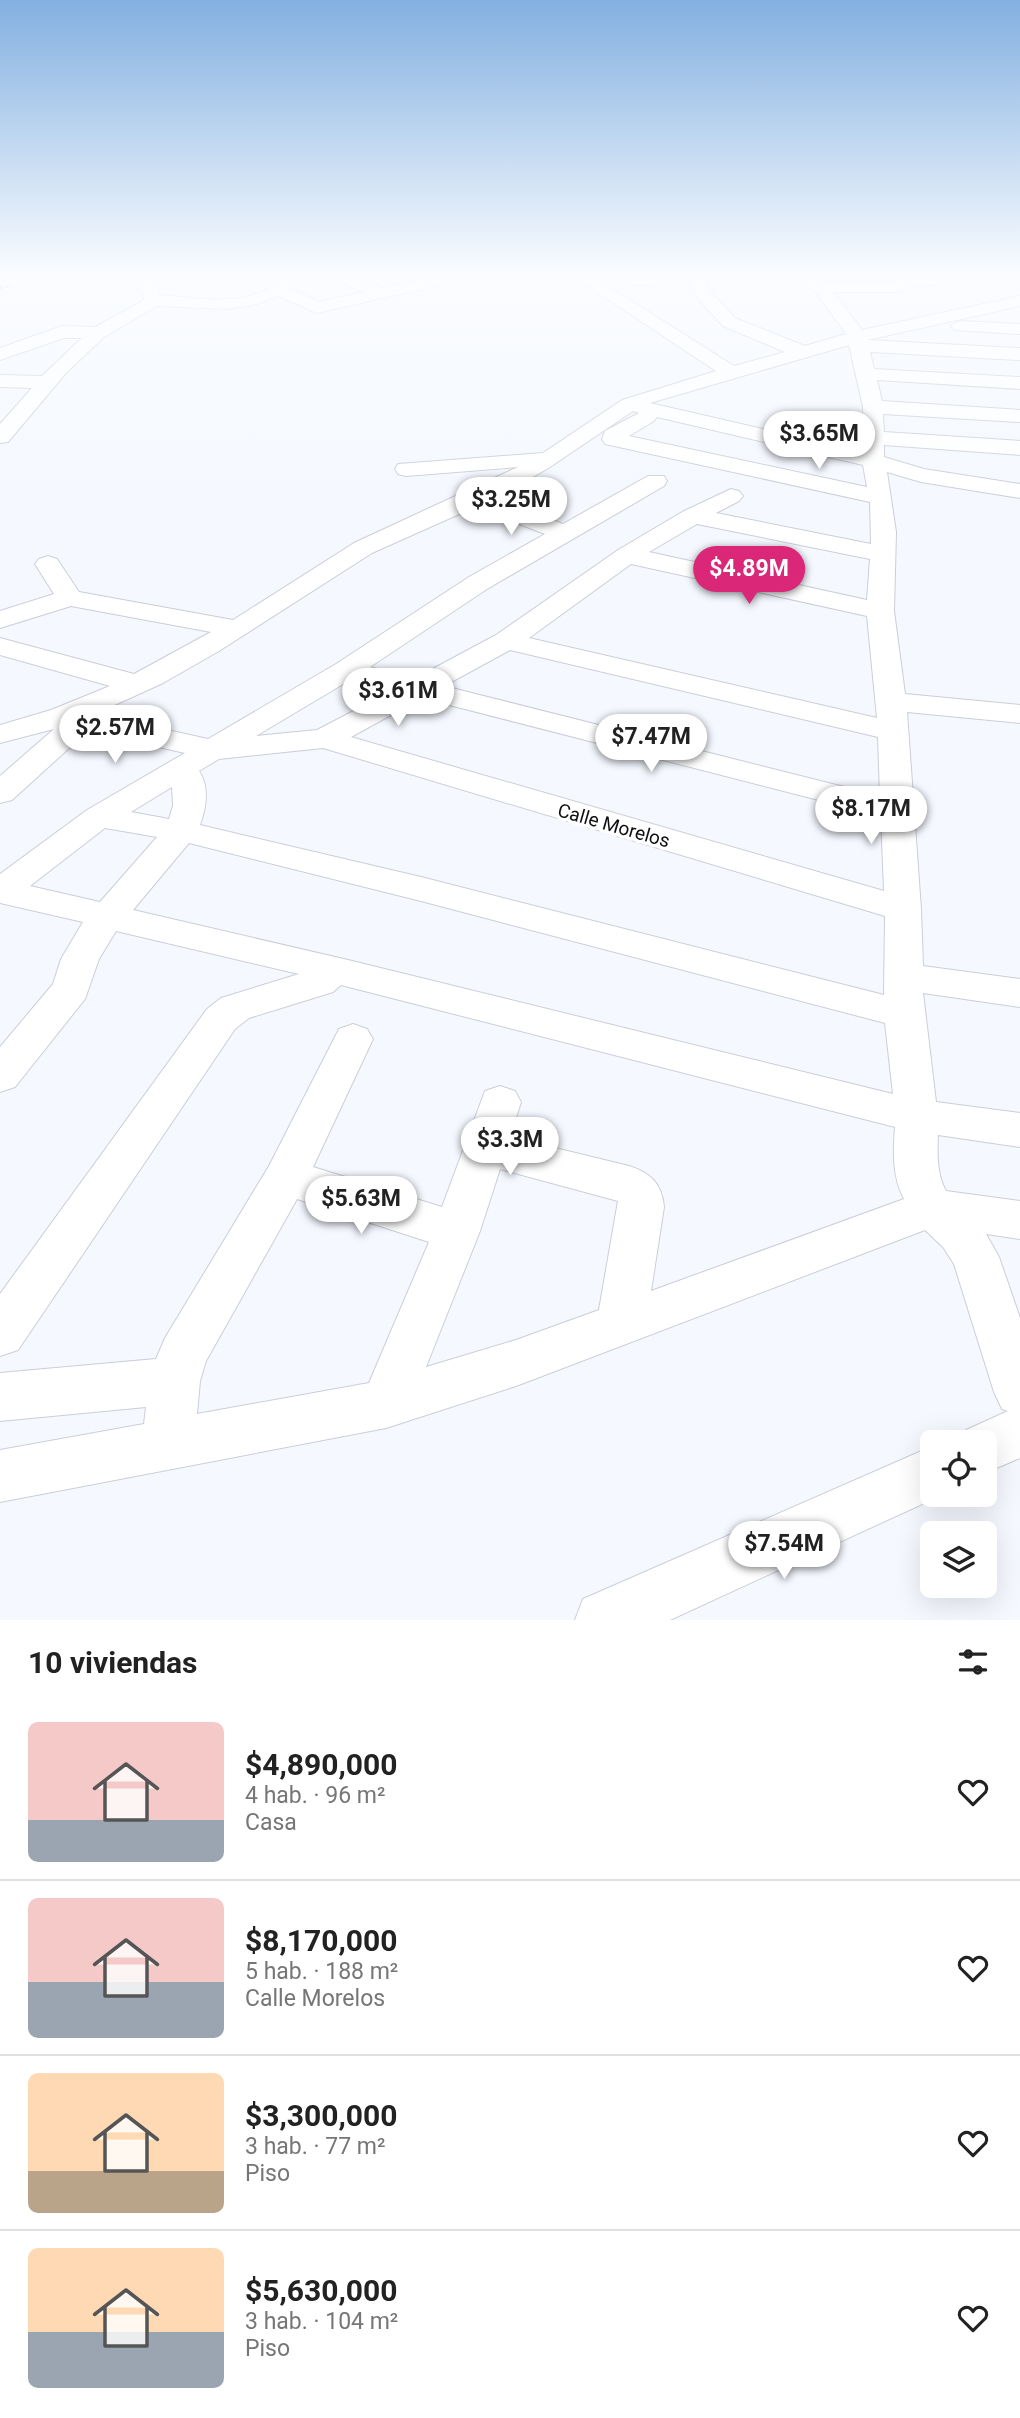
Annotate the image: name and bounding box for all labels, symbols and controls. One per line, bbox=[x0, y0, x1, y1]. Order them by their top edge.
pin: $3.65M bbox=[762, 412, 876, 471]
text: $3.65M bbox=[779, 420, 859, 447]
pin: $3.25M bbox=[454, 477, 568, 537]
text: $3.25M bbox=[471, 486, 551, 513]
pin: $4.89M bbox=[692, 546, 806, 606]
text: $4.89M bbox=[709, 555, 789, 582]
pin: $3.61M bbox=[341, 668, 455, 728]
text: $3.61M bbox=[358, 677, 438, 704]
pin: $2.57M bbox=[58, 706, 172, 765]
text: $2.57M bbox=[75, 714, 155, 741]
pin: $7.47M bbox=[594, 714, 708, 774]
text: $7.47M bbox=[611, 723, 691, 750]
pin: $8.17M bbox=[814, 786, 928, 846]
text: $8.17M bbox=[831, 795, 911, 822]
street label: Calle Morelos bbox=[555, 798, 673, 852]
pin: $3.3M bbox=[461, 1118, 559, 1177]
text: $3.3M bbox=[477, 1126, 543, 1153]
pin: $5.63M bbox=[304, 1176, 418, 1236]
text: $5.63M bbox=[321, 1185, 401, 1212]
map controls bbox=[920, 1430, 997, 1598]
button: locate bbox=[920, 1430, 997, 1507]
button: layers bbox=[920, 1521, 997, 1598]
pin: $7.54M bbox=[727, 1522, 841, 1581]
text: $7.54M bbox=[744, 1530, 824, 1557]
icon: filters bbox=[954, 1643, 992, 1681]
text: 10 viviendas bbox=[28, 1645, 198, 1680]
text: $4,890,000 bbox=[245, 1747, 397, 1782]
icon: home bbox=[84, 1750, 168, 1834]
icon: heart bbox=[954, 1773, 992, 1811]
text: 4 hab. · 96 m² bbox=[245, 1782, 385, 1809]
text: Casa bbox=[245, 1809, 297, 1836]
text: $8,170,000 bbox=[245, 1923, 397, 1958]
icon: home bbox=[84, 1926, 168, 2010]
icon: heart bbox=[954, 1949, 992, 1987]
text: 5 hab. · 188 m² bbox=[245, 1958, 398, 1985]
text: Calle Morelos bbox=[245, 1985, 385, 2012]
text: $3,300,000 bbox=[245, 2098, 397, 2133]
icon: home bbox=[84, 2101, 168, 2185]
icon: heart bbox=[954, 2124, 992, 2162]
text: 3 hab. · 77 m² bbox=[245, 2133, 385, 2160]
text: Piso bbox=[245, 2160, 290, 2187]
text: $5,630,000 bbox=[245, 2273, 397, 2308]
icon: home bbox=[84, 2276, 168, 2360]
icon: heart bbox=[954, 2299, 992, 2337]
text: 3 hab. · 104 m² bbox=[245, 2308, 398, 2335]
text: Piso bbox=[245, 2335, 290, 2362]

